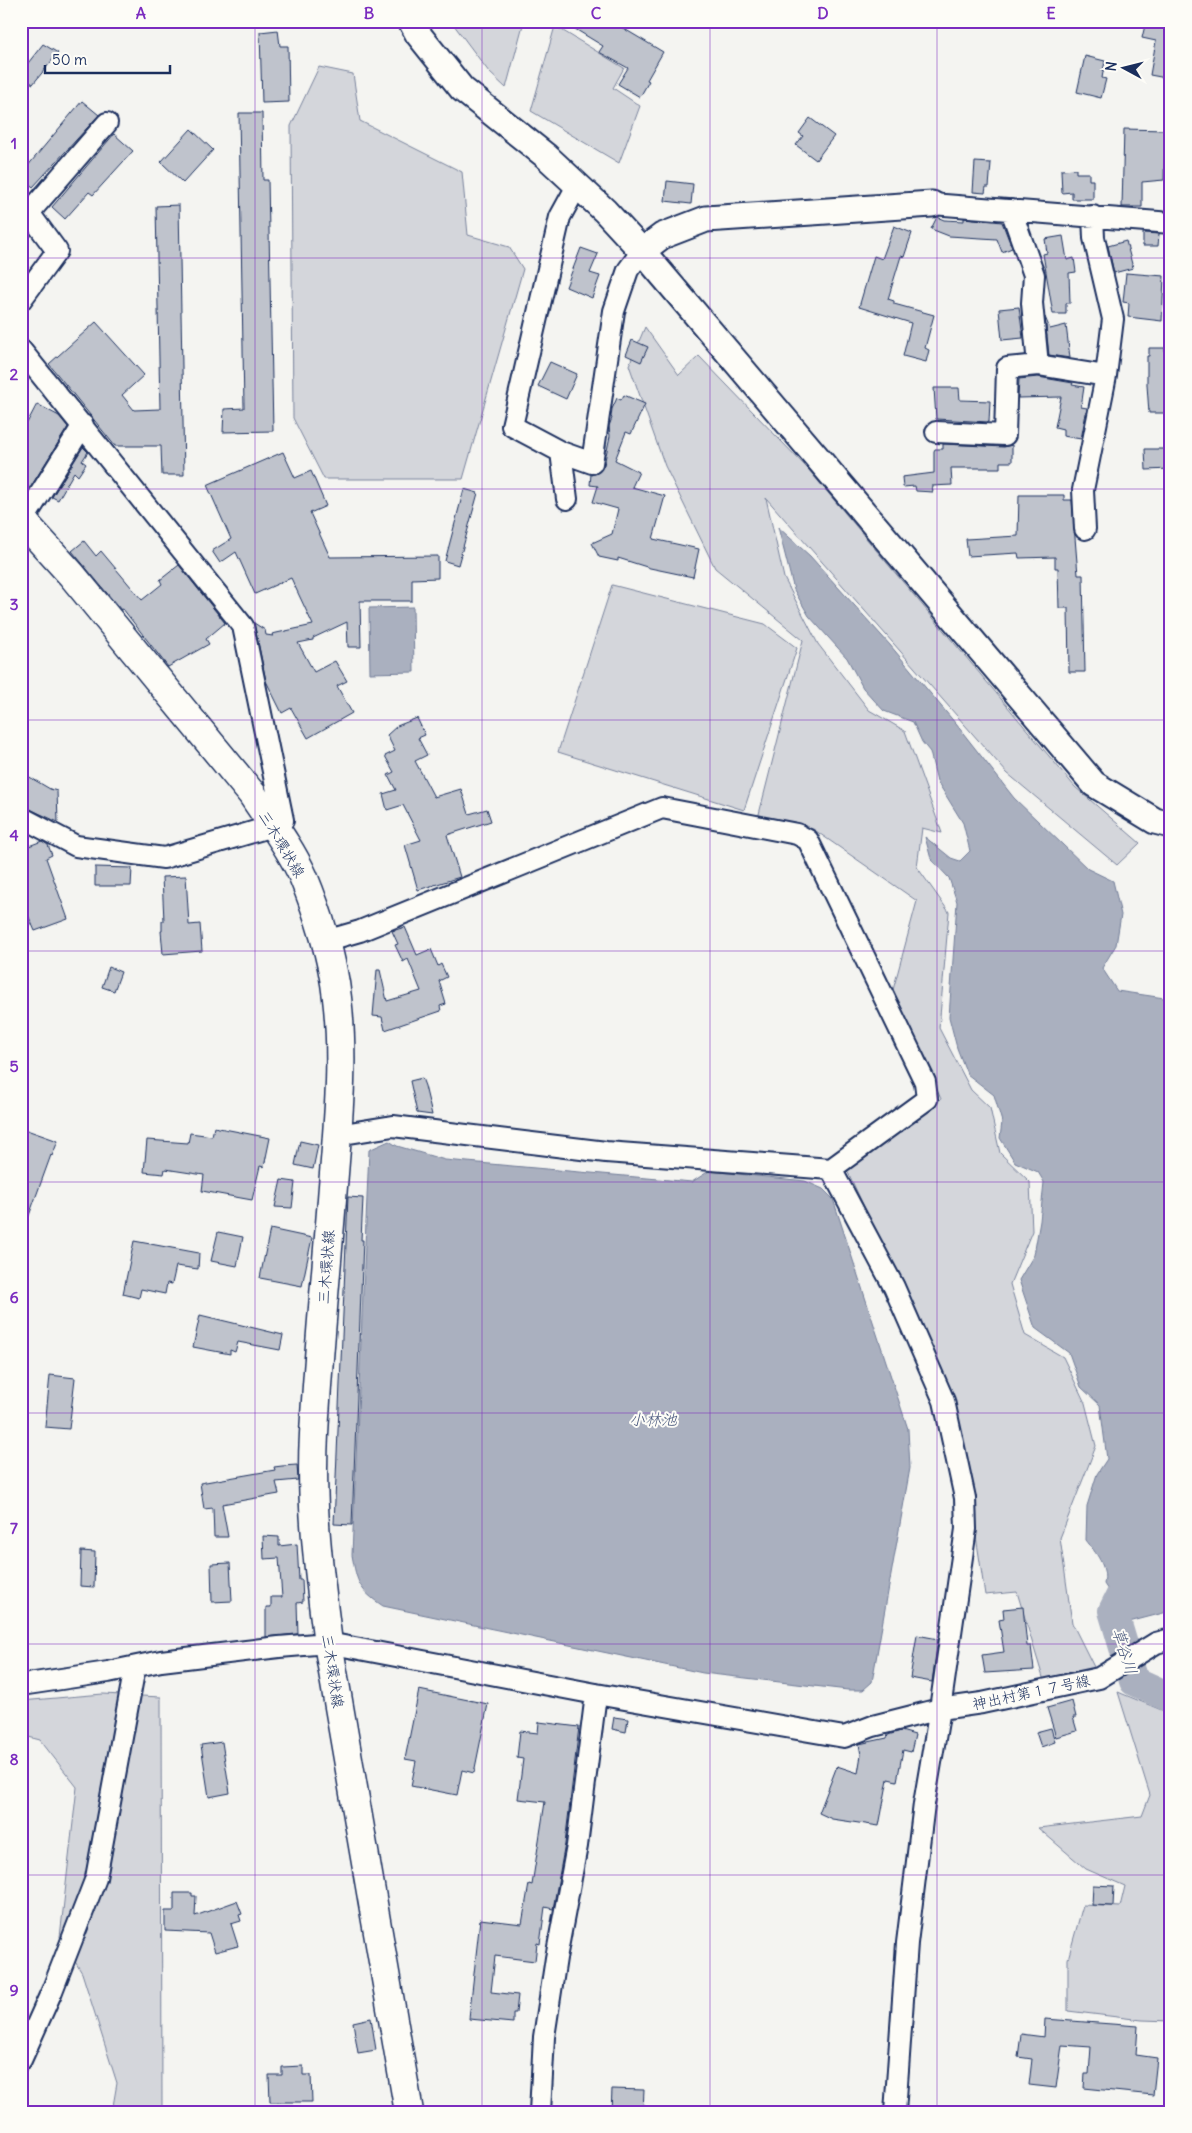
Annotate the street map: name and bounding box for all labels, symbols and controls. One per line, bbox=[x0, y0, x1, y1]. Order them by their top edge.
text: A bbox=[136, 3, 146, 23]
text: B bbox=[364, 3, 375, 23]
text: C bbox=[591, 3, 602, 23]
text: D bbox=[817, 3, 829, 23]
text: E bbox=[1046, 3, 1056, 23]
scale bar bbox=[45, 42, 170, 74]
north arrow bbox=[1100, 42, 1150, 92]
text: 50 m bbox=[52, 50, 87, 69]
text: N bbox=[1102, 61, 1121, 72]
text: 1 bbox=[11, 133, 17, 153]
text: 2 bbox=[10, 364, 19, 384]
text: 3 bbox=[9, 594, 19, 614]
street label: 三木環状線 bbox=[255, 807, 309, 881]
text: 4 bbox=[9, 825, 19, 845]
text: 5 bbox=[9, 1056, 19, 1076]
street label: 三木環状線 bbox=[314, 1229, 338, 1305]
text: 6 bbox=[9, 1287, 19, 1307]
water label: 小林池 bbox=[629, 1409, 678, 1429]
text: 7 bbox=[10, 1518, 18, 1538]
water label: 草谷川 bbox=[1108, 1625, 1142, 1677]
street label: 三木環状線 bbox=[318, 1632, 348, 1710]
street label: 神出村第１７号線 bbox=[970, 1670, 1092, 1714]
text: 8 bbox=[9, 1749, 19, 1769]
text: 9 bbox=[9, 1980, 19, 2000]

